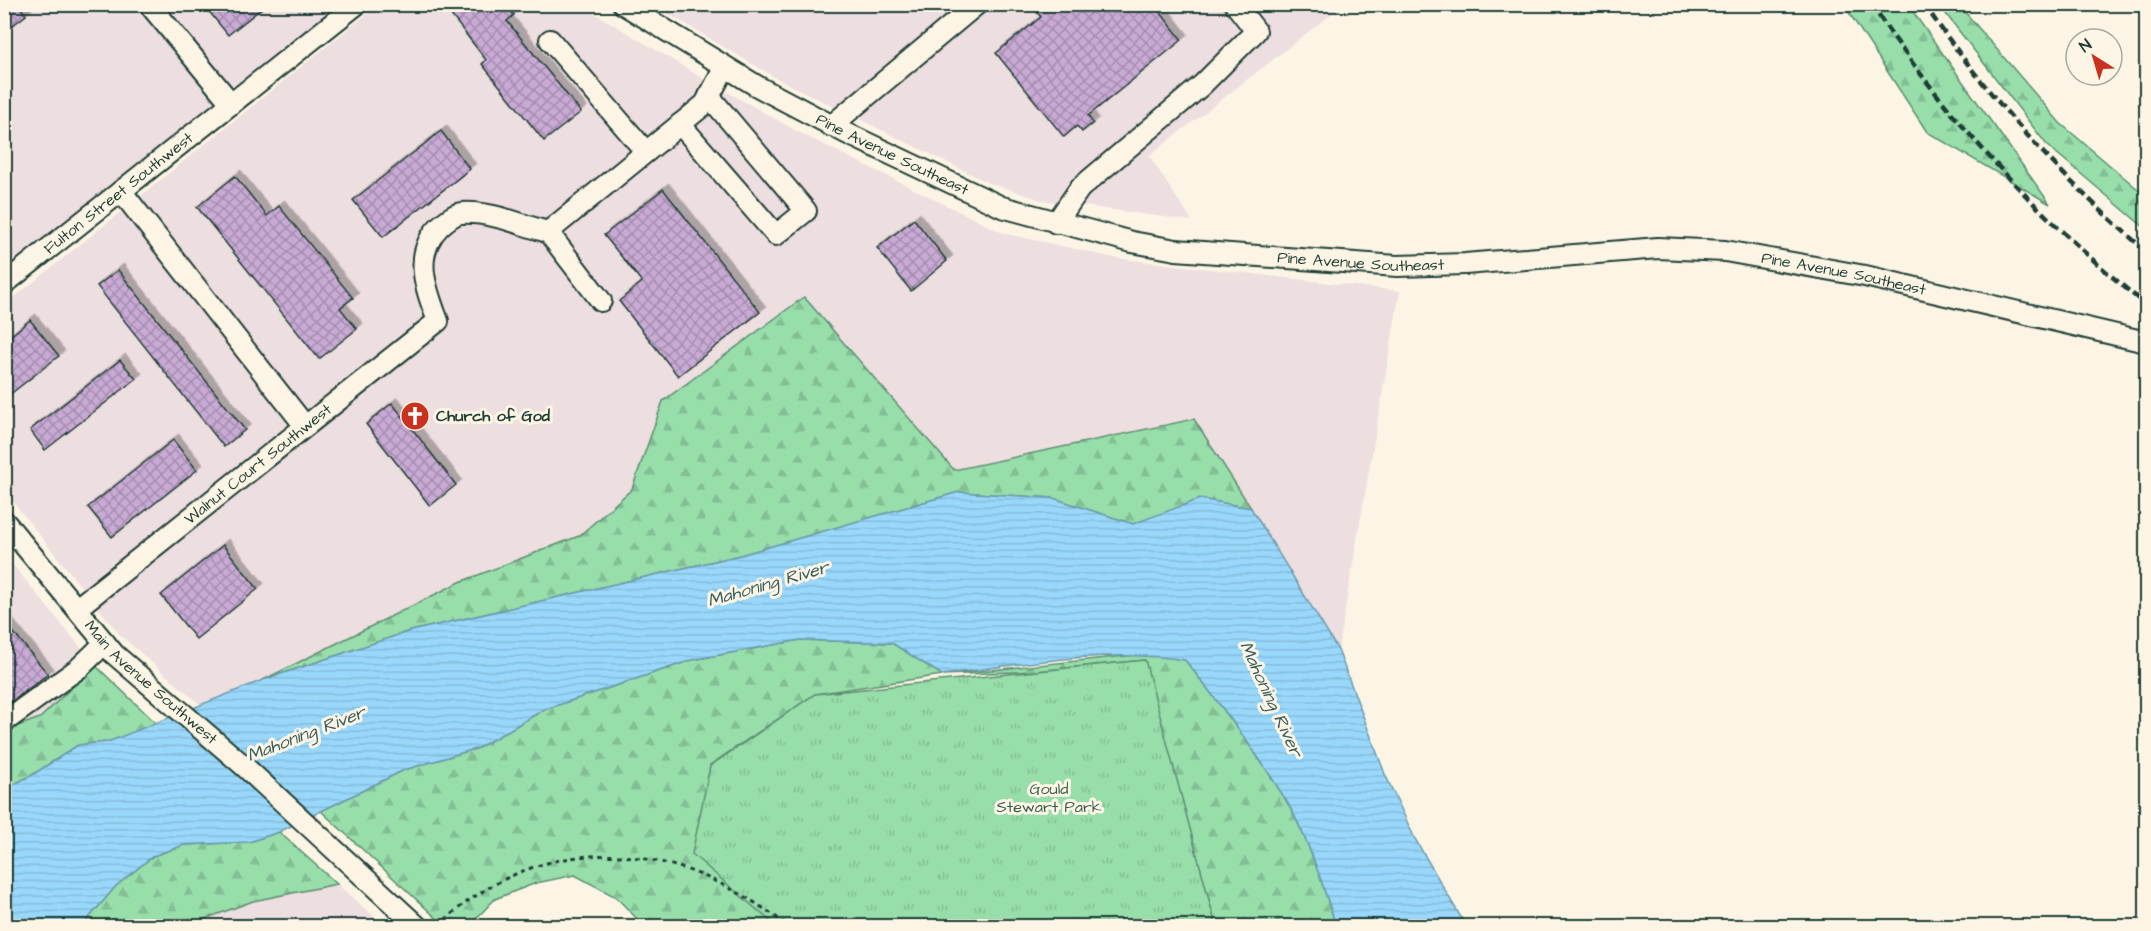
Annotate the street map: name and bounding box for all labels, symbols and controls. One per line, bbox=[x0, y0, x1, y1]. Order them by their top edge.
north arrow bbox=[2064, 27, 2124, 87]
text: N bbox=[2075, 34, 2096, 58]
street label: Pine Avenue Southeast bbox=[812, 108, 973, 201]
street label: Fulton Street Southwest bbox=[39, 127, 198, 259]
street label: Pine Avenue Southeast bbox=[1277, 246, 1445, 277]
street label: Pine Avenue Southeast bbox=[1760, 247, 1929, 301]
street label: Walnut Court Southwest bbox=[179, 398, 337, 530]
church icon: Church of God bbox=[399, 400, 431, 432]
place label: Church of God bbox=[436, 405, 551, 427]
water label: Mahoning River bbox=[705, 554, 834, 614]
street label: Main Avenue Southwest bbox=[79, 616, 223, 750]
water label: Mahoning River bbox=[1232, 637, 1310, 763]
water label: Mahoning River bbox=[243, 699, 371, 769]
park label: Gould Stewart Park bbox=[996, 778, 1102, 818]

